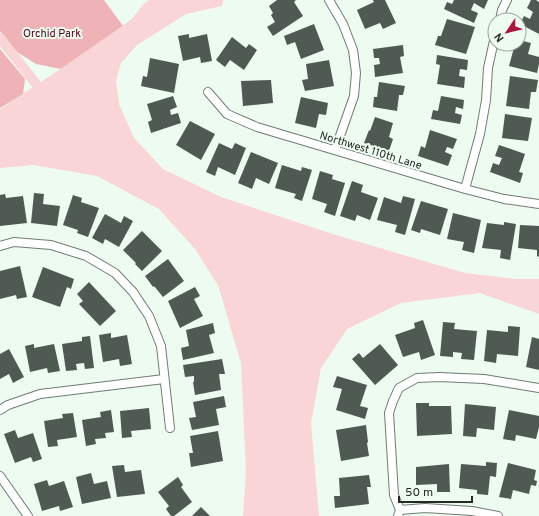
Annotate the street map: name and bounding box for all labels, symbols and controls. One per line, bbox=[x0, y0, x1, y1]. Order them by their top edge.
north arrow bbox=[487, 12, 527, 52]
park label: Orchid Park bbox=[23, 27, 81, 41]
text: N bbox=[492, 30, 508, 44]
street label: Northwest 110th Lane bbox=[318, 129, 424, 173]
scale bar bbox=[399, 478, 472, 504]
text: 50 m bbox=[405, 485, 433, 501]

